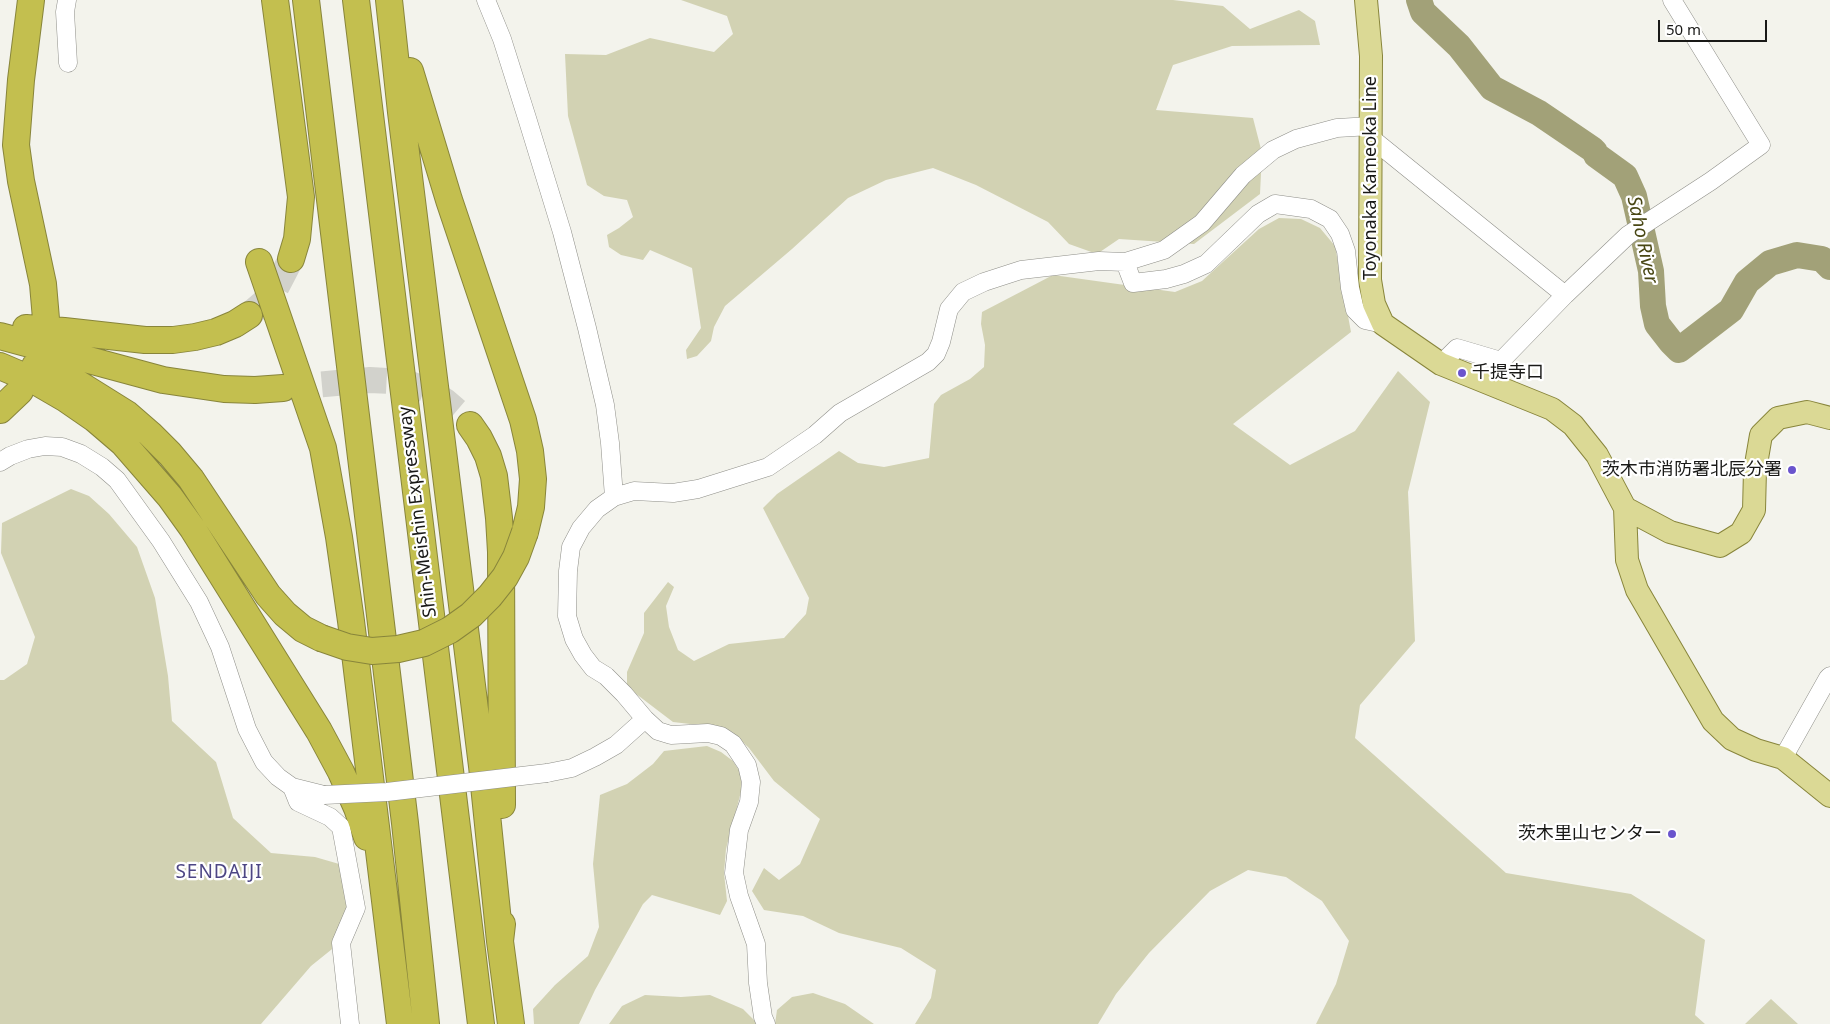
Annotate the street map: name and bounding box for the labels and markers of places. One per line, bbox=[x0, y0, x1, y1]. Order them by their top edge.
place label: 千提寺口 bbox=[1472, 362, 1544, 384]
marker: 千提寺口 bbox=[1456, 367, 1468, 379]
place label: 茨木市消防署北辰分署 bbox=[1602, 459, 1782, 481]
marker: 茨木市消防署北辰分署 bbox=[1786, 464, 1798, 476]
place label: 茨木里山センター bbox=[1518, 823, 1662, 845]
marker: 茨木里山センター bbox=[1666, 828, 1678, 840]

